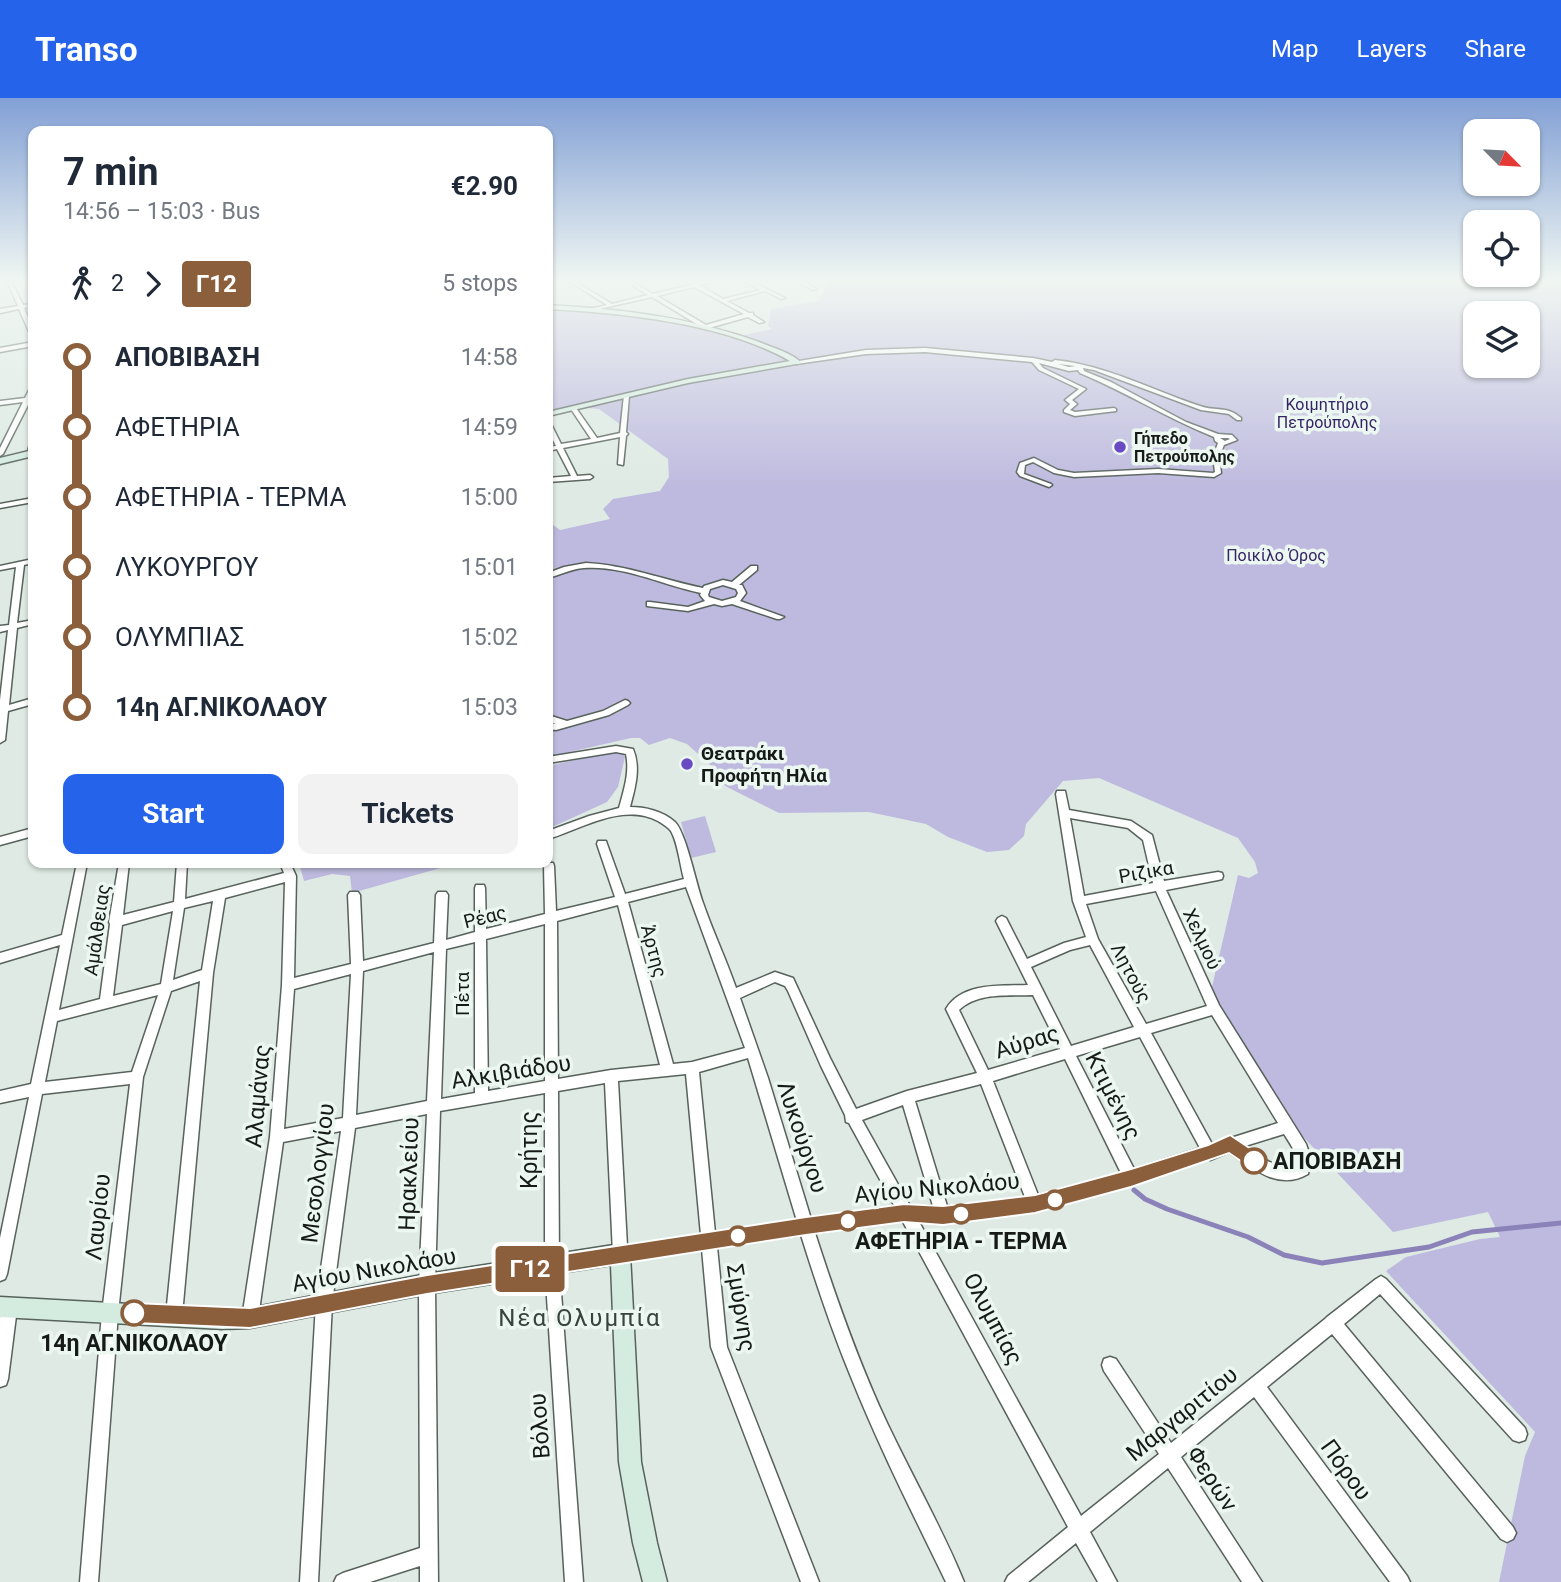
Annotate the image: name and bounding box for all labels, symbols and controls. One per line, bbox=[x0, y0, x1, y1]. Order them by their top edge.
text: Transo bbox=[35, 30, 138, 69]
text: Map bbox=[1271, 35, 1319, 63]
text: Layers bbox=[1357, 35, 1427, 63]
text: Share bbox=[1465, 35, 1526, 63]
north arrow bbox=[1463, 119, 1540, 196]
map controls bbox=[1463, 119, 1540, 378]
text: 7 min bbox=[63, 150, 159, 194]
text: €2.90 bbox=[451, 171, 518, 201]
text: 14:56 – 15:03 · Bus bbox=[63, 198, 260, 225]
button: locate bbox=[1463, 210, 1540, 287]
icon: walk bbox=[63, 265, 101, 303]
icon: forward bbox=[134, 265, 172, 303]
text: 2 bbox=[111, 270, 124, 297]
text: Γ12 bbox=[196, 270, 237, 298]
text: 5 stops bbox=[442, 270, 518, 297]
button: layers bbox=[1463, 301, 1540, 378]
text: ΑΠΟΒΙΒΑΣΗ bbox=[115, 342, 260, 372]
text: 14:58 bbox=[461, 344, 518, 371]
park label: Κοιμητήριο Πετρούπολης bbox=[1277, 395, 1377, 432]
text: ΑΦΕΤΗΡΙΑ bbox=[115, 412, 240, 442]
text: 14:59 bbox=[461, 414, 518, 441]
place label: Γήπεδο Πετρούπολης bbox=[1134, 429, 1235, 466]
marker: Γήπεδο Πετρούπολης bbox=[1112, 439, 1128, 455]
text: ΑΦΕΤΗΡΙΑ - ΤΕΡΜΑ bbox=[115, 482, 346, 512]
text: 15:00 bbox=[461, 484, 518, 511]
park label: Ποικίλο Όρος bbox=[1226, 546, 1326, 565]
text: ΛΥΚΟΥΡΓΟΥ bbox=[115, 552, 258, 582]
text: 15:01 bbox=[461, 554, 518, 581]
text: ΟΛΥΜΠΙΑΣ bbox=[115, 622, 244, 652]
text: 15:02 bbox=[461, 624, 518, 651]
text: 14η ΑΓ.ΝΙΚΟΛΑΟΥ bbox=[115, 692, 327, 722]
text: 15:03 bbox=[461, 694, 518, 721]
place label: Θεατράκι Προφήτη Ηλία bbox=[701, 742, 827, 787]
marker: Θεατράκι Προφήτη Ηλία bbox=[679, 756, 695, 772]
button: Start bbox=[63, 774, 284, 854]
button: Tickets bbox=[298, 774, 518, 854]
street label: Ριζικα bbox=[1117, 856, 1175, 888]
street label: Αμάλθειας bbox=[79, 883, 115, 977]
street label: Ρέας bbox=[461, 901, 509, 933]
street label: Χελμού bbox=[1178, 905, 1226, 973]
street label: Άρτης bbox=[636, 922, 672, 980]
street label: Λητούς bbox=[1106, 939, 1156, 1007]
street label: Πέτα bbox=[451, 972, 474, 1016]
street label: Αύρας bbox=[992, 1019, 1062, 1065]
street label: Αλαμάνας bbox=[240, 1043, 276, 1149]
street label: Κτιμένης bbox=[1079, 1048, 1147, 1144]
street label: Αλκιβιάδου bbox=[449, 1049, 573, 1095]
street label: Λυκούργου bbox=[771, 1078, 833, 1196]
street label: Μεσολογγίου bbox=[296, 1102, 340, 1244]
street label: Κρήτης bbox=[516, 1111, 543, 1189]
street label: Ηρακλείου bbox=[394, 1117, 424, 1231]
marker: ΑΠΟΒΙΒΑΣΗ bbox=[1241, 1148, 1267, 1174]
place label: ΑΠΟΒΙΒΑΣΗ bbox=[1273, 1148, 1401, 1175]
street label: Αγίου Νικολάου bbox=[853, 1167, 1021, 1209]
street label: Λαυρίου bbox=[80, 1172, 116, 1262]
unlabelled marker bbox=[1045, 1190, 1065, 1210]
marker: ΑΦΕΤΗΡΙΑ - ΤΕΡΜΑ bbox=[951, 1204, 971, 1224]
unlabelled marker bbox=[838, 1211, 858, 1231]
unlabelled marker bbox=[728, 1226, 748, 1246]
place label: ΑΦΕΤΗΡΙΑ - ΤΕΡΜΑ bbox=[855, 1228, 1067, 1255]
street label: Αγίου Νικολάου bbox=[290, 1242, 458, 1298]
line badge: Γ12 bbox=[490, 1246, 570, 1292]
text: Γ12 bbox=[510, 1255, 550, 1283]
street label: Σμύρνης bbox=[721, 1262, 761, 1354]
street label: Ολυμπίας bbox=[958, 1268, 1028, 1370]
marker: 14η ΑΓ.ΝΙΚΟΛΑΟΥ bbox=[121, 1300, 147, 1326]
district label: Νέα Ολυμπία bbox=[498, 1304, 662, 1332]
place label: 14η ΑΓ.ΝΙΚΟΛΑΟΥ bbox=[40, 1330, 229, 1357]
street label: Μαργαριτίου bbox=[1121, 1361, 1243, 1467]
street label: Βόλου bbox=[524, 1392, 556, 1460]
street label: Πόρου bbox=[1315, 1434, 1377, 1506]
street label: Φερών bbox=[1181, 1441, 1243, 1517]

